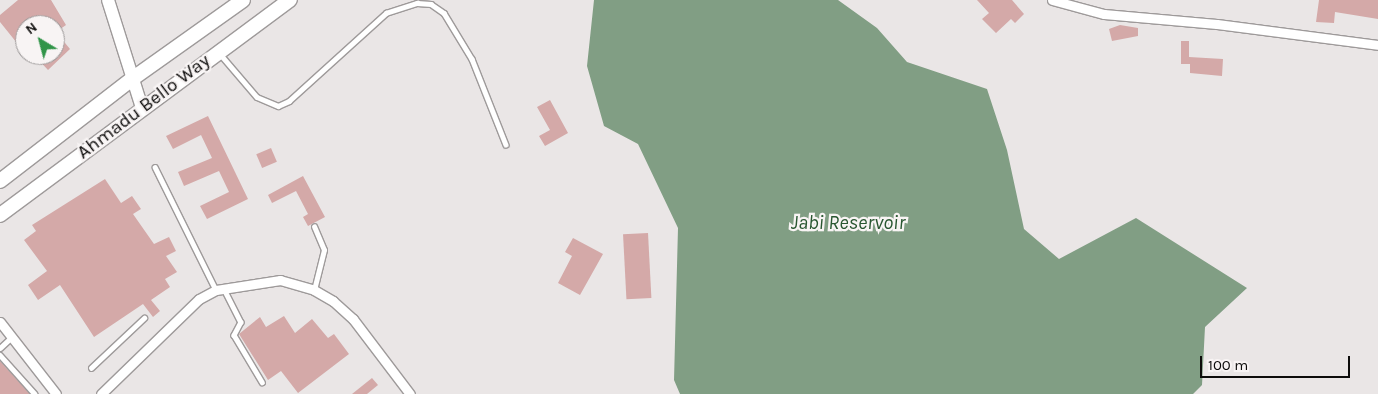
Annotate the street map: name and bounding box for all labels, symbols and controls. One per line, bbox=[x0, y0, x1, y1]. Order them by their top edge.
north arrow bbox=[15, 15, 65, 65]
text: N bbox=[22, 19, 40, 38]
street label: Ahmadu Bello Way bbox=[73, 50, 215, 164]
water label: Jabi Reservoir bbox=[791, 210, 905, 234]
scale bar bbox=[1203, 346, 1353, 378]
text: 100 m bbox=[1208, 356, 1248, 374]

